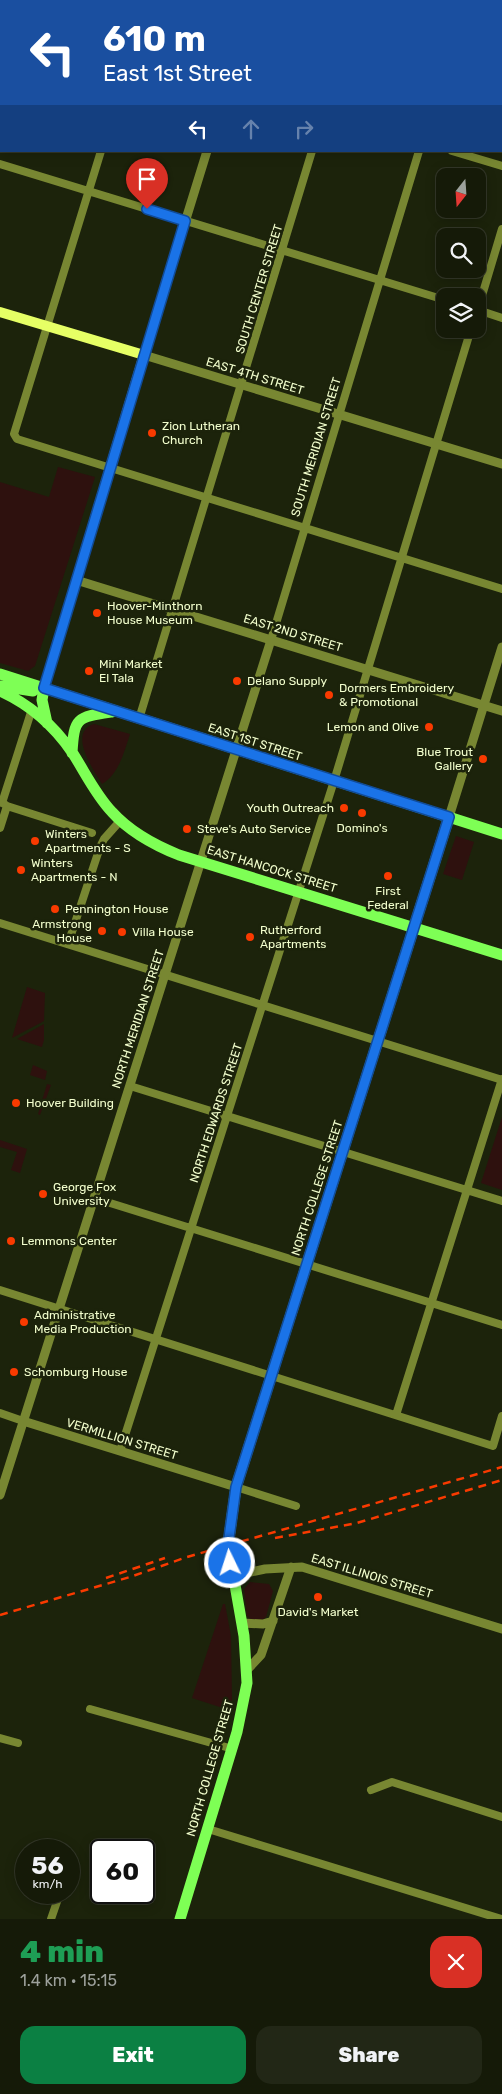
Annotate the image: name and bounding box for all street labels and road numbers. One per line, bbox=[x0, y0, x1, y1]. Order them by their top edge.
street label: SOUTH CENTER STREET bbox=[233, 222, 285, 355]
street label: EAST 4TH STREET bbox=[204, 354, 306, 398]
street label: SOUTH MERIDIAN STREET bbox=[288, 376, 344, 518]
street label: EAST 2ND STREET bbox=[242, 611, 344, 655]
street label: EAST 1ST STREET bbox=[206, 720, 304, 764]
street label: EAST HANCOCK STREET bbox=[205, 843, 339, 895]
street label: NORTH MERIDIAN STREET bbox=[109, 948, 167, 1090]
street label: NORTH EDWARDS STREET bbox=[187, 1042, 245, 1184]
street label: NORTH COLLEGE STREET bbox=[288, 1118, 346, 1257]
street label: VERMILLION STREET bbox=[65, 1415, 179, 1463]
street label: EAST ILLINOIS STREET bbox=[310, 1551, 434, 1601]
street label: NORTH COLLEGE STREET bbox=[184, 1698, 236, 1838]

